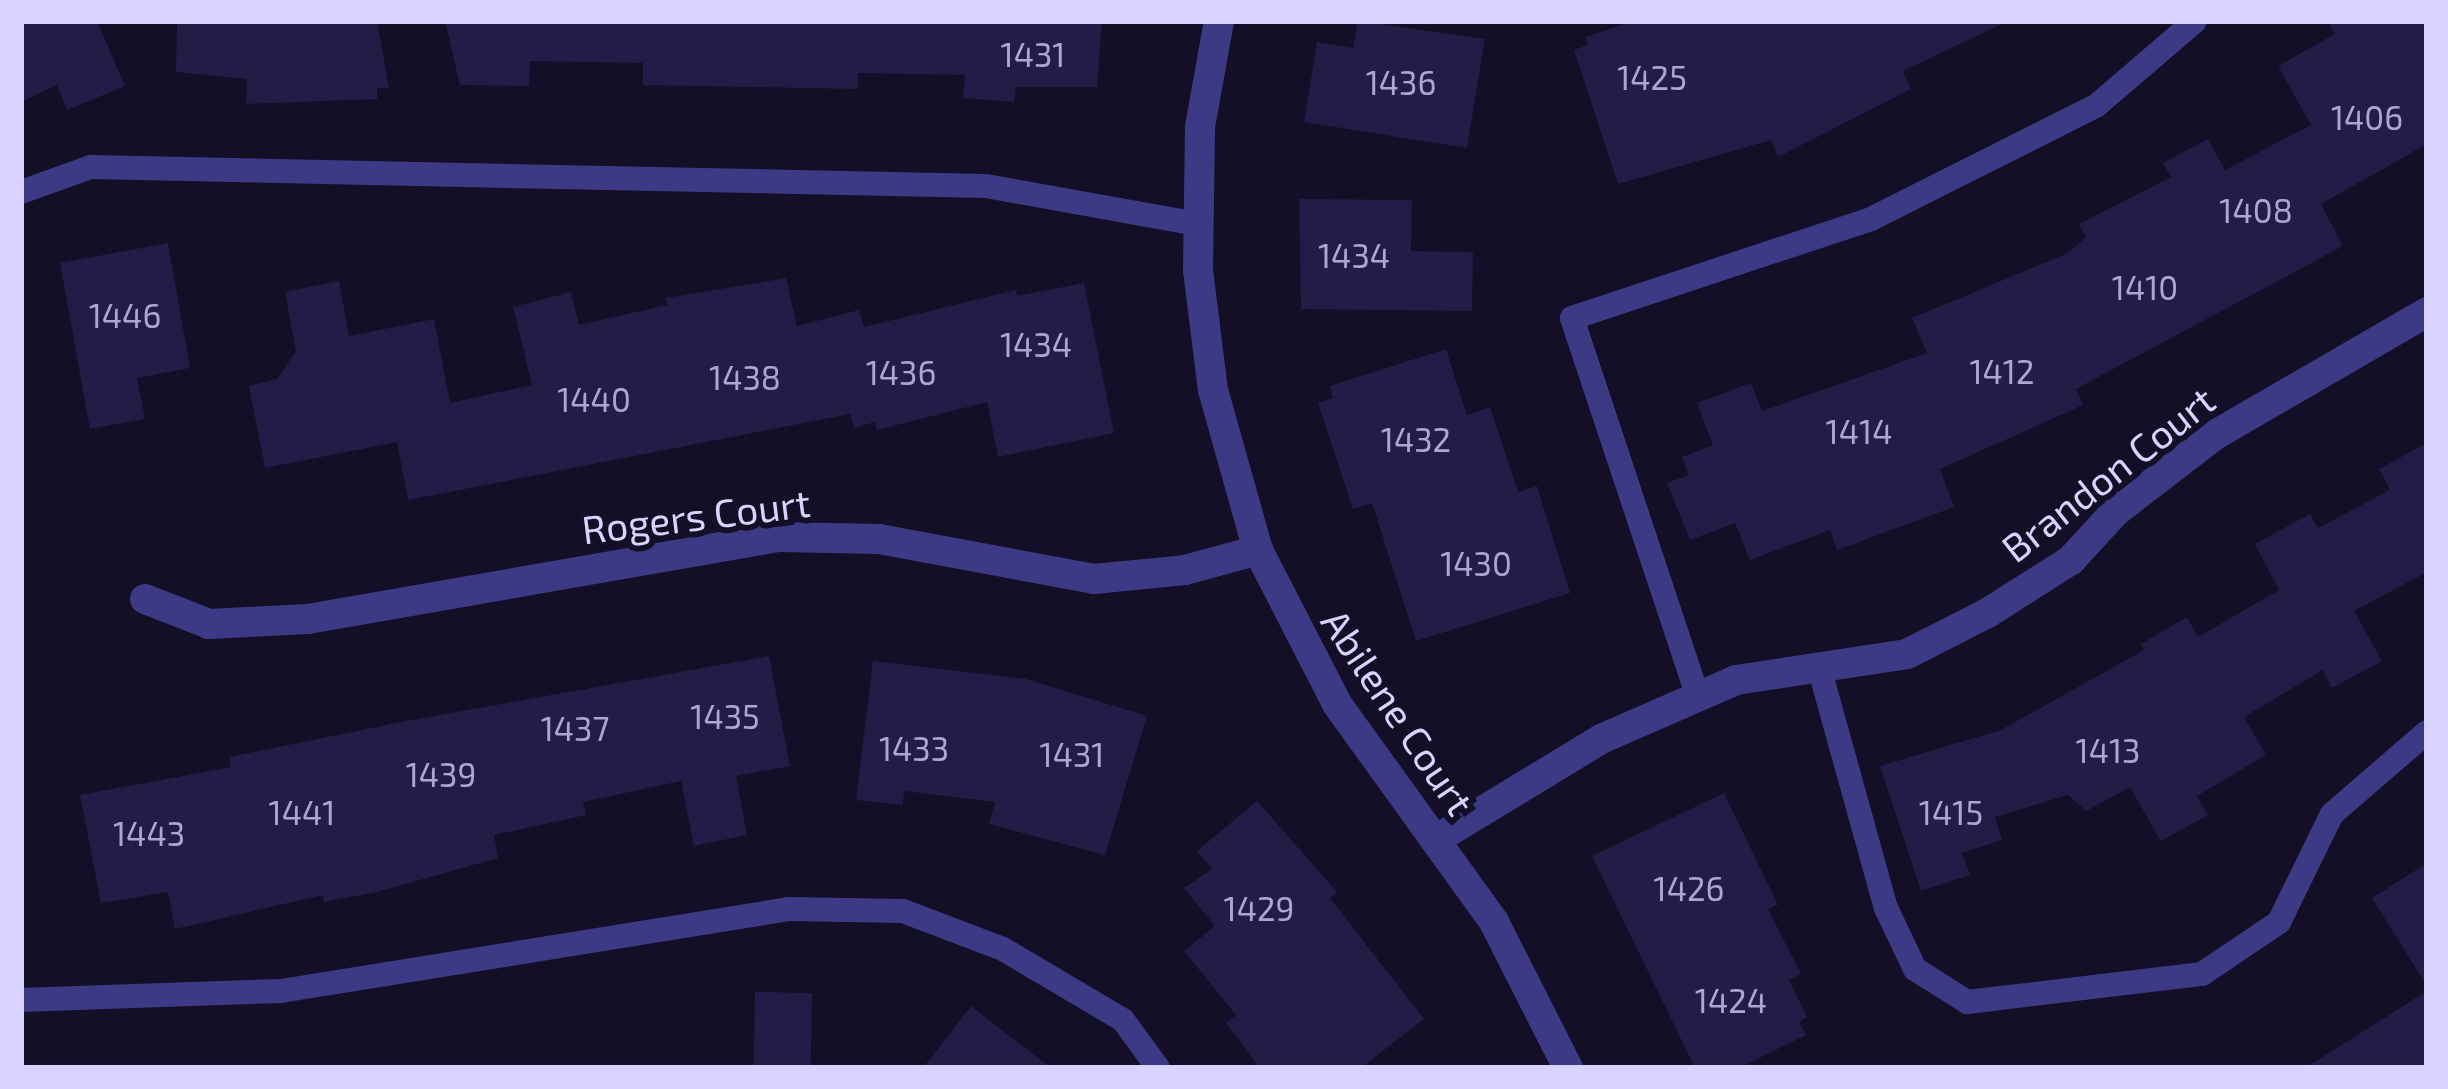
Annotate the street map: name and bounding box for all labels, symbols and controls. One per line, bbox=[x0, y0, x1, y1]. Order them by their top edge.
house number: 1431 bbox=[1001, 35, 1065, 75]
house number: 1425 bbox=[1617, 58, 1687, 98]
house number: 1436 bbox=[1366, 63, 1436, 103]
house number: 1406 bbox=[2331, 98, 2403, 138]
house number: 1408 bbox=[2219, 191, 2293, 231]
house number: 1434 bbox=[1318, 236, 1390, 276]
house number: 1410 bbox=[2112, 268, 2178, 308]
house number: 1446 bbox=[89, 296, 161, 336]
house number: 1434 bbox=[1000, 325, 1072, 365]
house number: 1412 bbox=[1969, 352, 2035, 392]
house number: 1436 bbox=[866, 353, 936, 393]
house number: 1438 bbox=[709, 358, 781, 398]
street label: Brandon Court bbox=[1992, 376, 2224, 572]
house number: 1440 bbox=[557, 380, 631, 420]
house number: 1414 bbox=[1826, 412, 1892, 452]
house number: 1432 bbox=[1381, 420, 1451, 460]
street label: Rogers Court bbox=[579, 479, 813, 553]
house number: 1430 bbox=[1440, 544, 1512, 584]
street label: Abilene Court bbox=[1312, 600, 1484, 824]
house number: 1435 bbox=[690, 697, 760, 737]
house number: 1437 bbox=[541, 709, 609, 749]
house number: 1433 bbox=[879, 729, 949, 769]
house number: 1413 bbox=[2076, 731, 2140, 771]
house number: 1431 bbox=[1040, 735, 1104, 775]
house number: 1439 bbox=[406, 755, 476, 795]
house number: 1441 bbox=[269, 793, 335, 833]
house number: 1415 bbox=[1919, 793, 1983, 833]
house number: 1443 bbox=[113, 814, 185, 854]
house number: 1426 bbox=[1654, 869, 1724, 909]
house number: 1429 bbox=[1224, 889, 1294, 929]
house number: 1424 bbox=[1695, 981, 1767, 1021]

